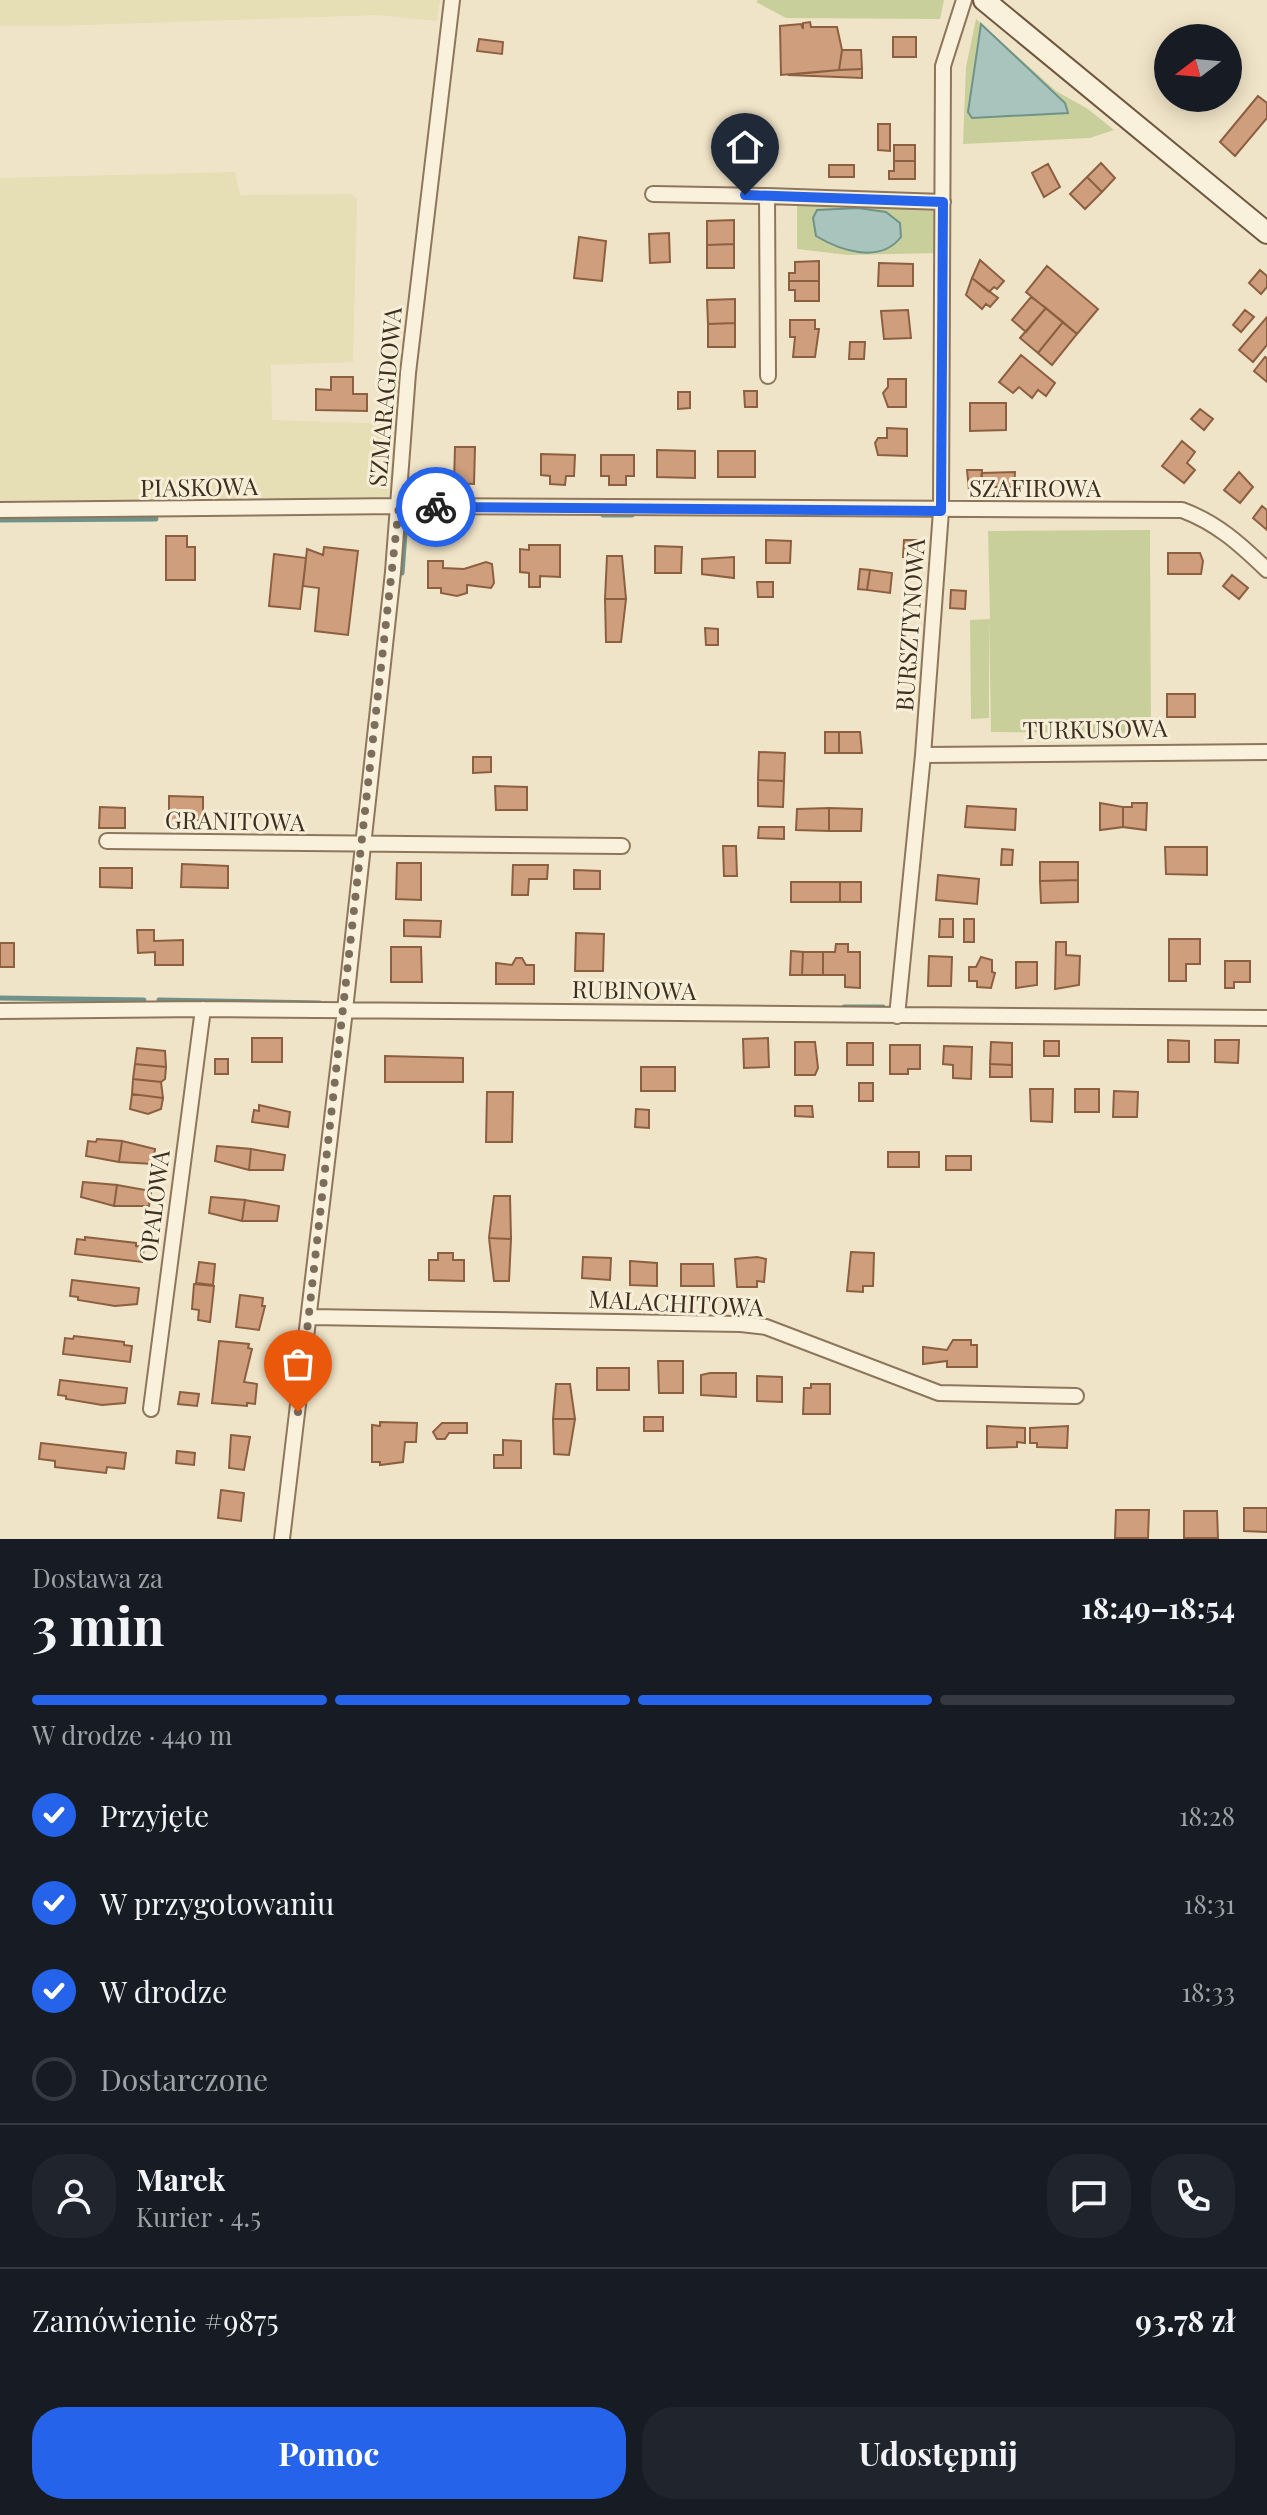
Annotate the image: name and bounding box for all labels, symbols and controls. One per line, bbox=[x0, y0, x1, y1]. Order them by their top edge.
north arrow bbox=[1154, 24, 1242, 112]
map controls bbox=[1154, 24, 1242, 112]
pin bbox=[711, 113, 779, 195]
icon: home bbox=[723, 125, 767, 169]
street label: SZMARAGDOWA bbox=[360, 305, 408, 488]
courier bbox=[396, 467, 476, 547]
street label: PIASKOWA bbox=[140, 469, 259, 503]
street label: SZAFIROWA bbox=[969, 471, 1102, 503]
icon: bike bbox=[414, 485, 458, 529]
street label: BURSZTYNOWA bbox=[887, 537, 931, 712]
street label: TURKUSOWA bbox=[1022, 711, 1169, 745]
street label: GRANITOWA bbox=[165, 803, 306, 837]
street label: RUBINOWA bbox=[572, 972, 697, 1006]
street label: OPALOWA bbox=[130, 1147, 176, 1263]
street label: MALACHITOWA bbox=[588, 1281, 765, 1323]
pin bbox=[264, 1330, 332, 1412]
icon: bag bbox=[276, 1342, 320, 1386]
text: Dostawa za bbox=[32, 1560, 163, 1595]
text: 18:49–18:54 bbox=[1081, 1587, 1235, 1627]
text: 3 min bbox=[32, 1590, 165, 1659]
text: W drodze · 440 m bbox=[32, 1717, 232, 1752]
icon: check bbox=[32, 1793, 76, 1837]
text: Przyjęte bbox=[100, 1795, 209, 1835]
text: 18:28 bbox=[1179, 1798, 1235, 1833]
icon: check bbox=[32, 1881, 76, 1925]
text: W przygotowaniu bbox=[100, 1883, 334, 1923]
text: 18:31 bbox=[1184, 1886, 1235, 1921]
icon: check bbox=[32, 1969, 76, 2013]
text: W drodze bbox=[100, 1971, 227, 2011]
text: 18:33 bbox=[1181, 1974, 1235, 2009]
text: Dostarczone bbox=[100, 2059, 268, 2099]
button: person bbox=[32, 2154, 116, 2238]
button: chat bbox=[1047, 2154, 1131, 2238]
button: phone bbox=[1151, 2154, 1235, 2238]
text: Marek bbox=[136, 2159, 225, 2199]
text: Kurier · 4.5 bbox=[136, 2199, 261, 2234]
text: Zamówienie #9875 bbox=[32, 2300, 279, 2340]
text: 93.78 zł bbox=[1135, 2300, 1235, 2340]
button: Pomoc bbox=[32, 2407, 626, 2499]
button: Udostępnij bbox=[642, 2407, 1235, 2499]

